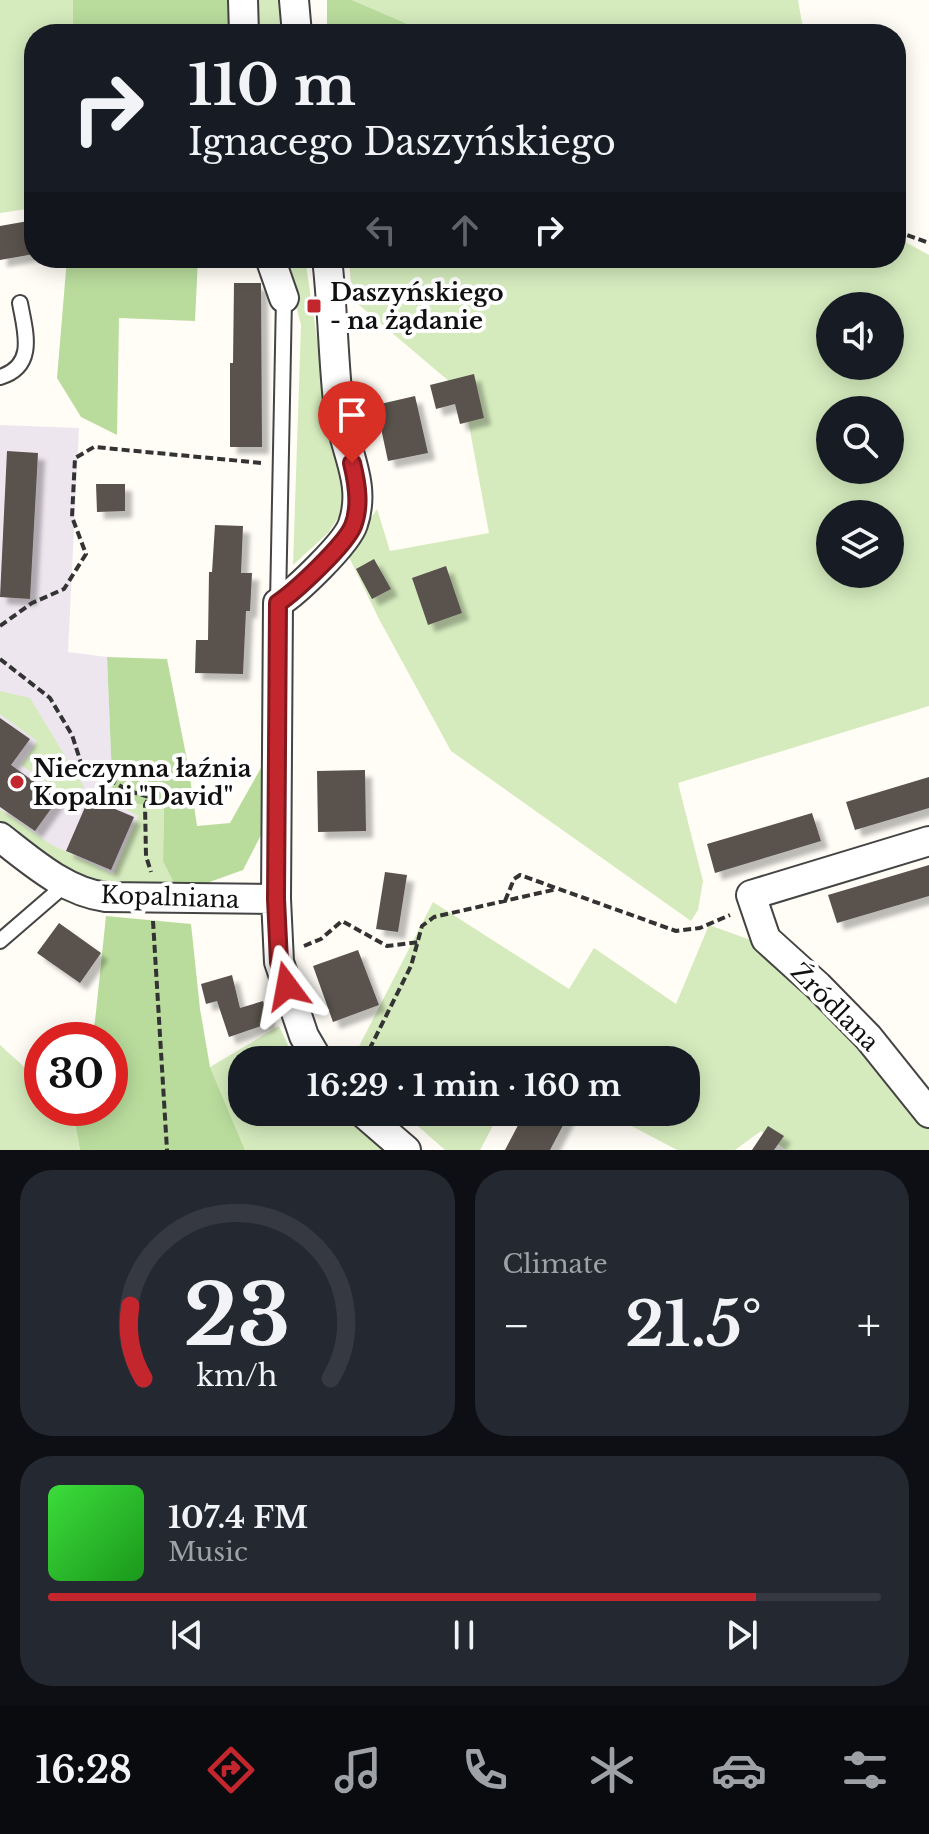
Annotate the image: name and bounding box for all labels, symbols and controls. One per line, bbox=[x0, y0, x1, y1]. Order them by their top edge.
text: 110 m bbox=[188, 51, 356, 120]
icon: right bbox=[56, 56, 160, 160]
text: Ignacego Daszyńskiego bbox=[188, 120, 616, 165]
icon: left bbox=[359, 208, 403, 252]
icon: ahead bbox=[443, 208, 487, 252]
icon: right bbox=[527, 208, 571, 252]
place label: Daszyńskiego - na żądanie bbox=[330, 278, 504, 335]
map controls bbox=[816, 292, 904, 588]
button: sound bbox=[816, 292, 904, 380]
marker: Daszyńskiego - na żądanie bbox=[305, 297, 323, 315]
pin bbox=[318, 381, 386, 463]
icon: arrive bbox=[330, 393, 374, 437]
button: search bbox=[816, 396, 904, 484]
button: layers bbox=[816, 500, 904, 588]
place label: Nieczynna łaźnia Kopalni "David" bbox=[33, 754, 252, 811]
marker: Nieczynna łaźnia Kopalni "David" bbox=[8, 773, 26, 791]
street label: Kopalniana bbox=[100, 880, 241, 914]
position arrow bbox=[245, 944, 329, 1028]
street label: Źródlana bbox=[785, 957, 886, 1058]
speed limit sign: 30 bbox=[24, 1022, 128, 1126]
text: 16:29 · 1 min · 160 m bbox=[307, 1067, 621, 1104]
text: Climate bbox=[503, 1248, 608, 1280]
text: 23 bbox=[184, 1264, 291, 1367]
text: 21.5° bbox=[625, 1288, 762, 1362]
text: − bbox=[503, 1298, 530, 1353]
text: + bbox=[857, 1298, 881, 1353]
text: km/h bbox=[197, 1358, 278, 1394]
text: 107.4 FM bbox=[168, 1499, 308, 1536]
text: Music bbox=[168, 1536, 248, 1568]
icon: previous bbox=[165, 1613, 209, 1657]
icon: pause bbox=[442, 1613, 486, 1657]
icon: next bbox=[720, 1613, 764, 1657]
icon: directions bbox=[203, 1742, 259, 1798]
icon: music bbox=[330, 1742, 386, 1798]
icon: phone bbox=[457, 1742, 513, 1798]
icon: climate bbox=[584, 1742, 640, 1798]
icon: car bbox=[711, 1742, 767, 1798]
icon: filters bbox=[837, 1742, 893, 1798]
text: 16:28 bbox=[35, 1748, 132, 1793]

